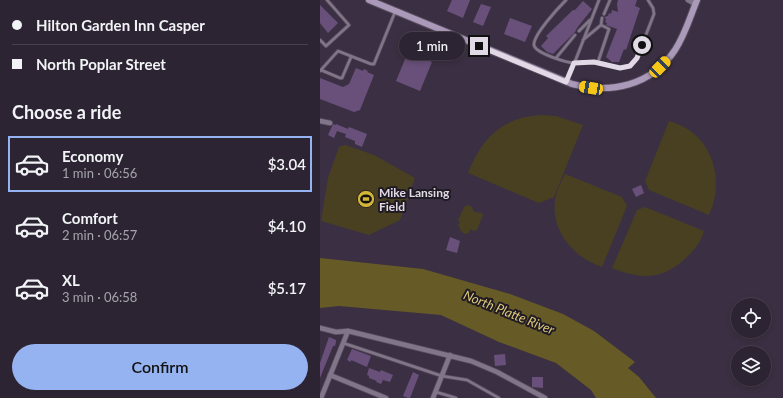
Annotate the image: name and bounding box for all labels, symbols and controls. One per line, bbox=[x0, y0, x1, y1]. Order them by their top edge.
text: Hilton Garden Inn Casper bbox=[36, 16, 205, 34]
callout: 1 min bbox=[399, 32, 465, 60]
route start bbox=[633, 36, 651, 54]
route end bbox=[470, 37, 488, 55]
text: 1 min bbox=[416, 38, 448, 54]
car bbox=[647, 54, 673, 80]
text: North Poplar Street bbox=[36, 55, 166, 73]
car bbox=[578, 80, 604, 96]
text: Choose a ride bbox=[12, 101, 121, 123]
icon: car bbox=[14, 146, 50, 182]
text: Economy bbox=[62, 147, 123, 165]
text: $3.04 bbox=[268, 155, 306, 173]
text: 1 min · 06:56 bbox=[62, 165, 137, 181]
place label: Mike Lansing Field bbox=[379, 185, 450, 214]
sports icon: Mike Lansing Field bbox=[356, 189, 376, 209]
icon: car bbox=[14, 208, 50, 244]
text: Comfort bbox=[62, 209, 118, 227]
text: $4.10 bbox=[268, 217, 306, 235]
text: 2 min · 06:57 bbox=[62, 227, 137, 243]
icon: car bbox=[14, 270, 50, 306]
text: XL bbox=[62, 271, 80, 289]
text: $5.17 bbox=[268, 279, 306, 297]
water label: North Platte River bbox=[461, 287, 557, 338]
text: 3 min · 06:58 bbox=[62, 289, 137, 305]
map controls bbox=[731, 298, 771, 386]
button: locate bbox=[731, 298, 771, 338]
button: Confirm bbox=[12, 344, 308, 390]
button: layers bbox=[731, 346, 771, 386]

